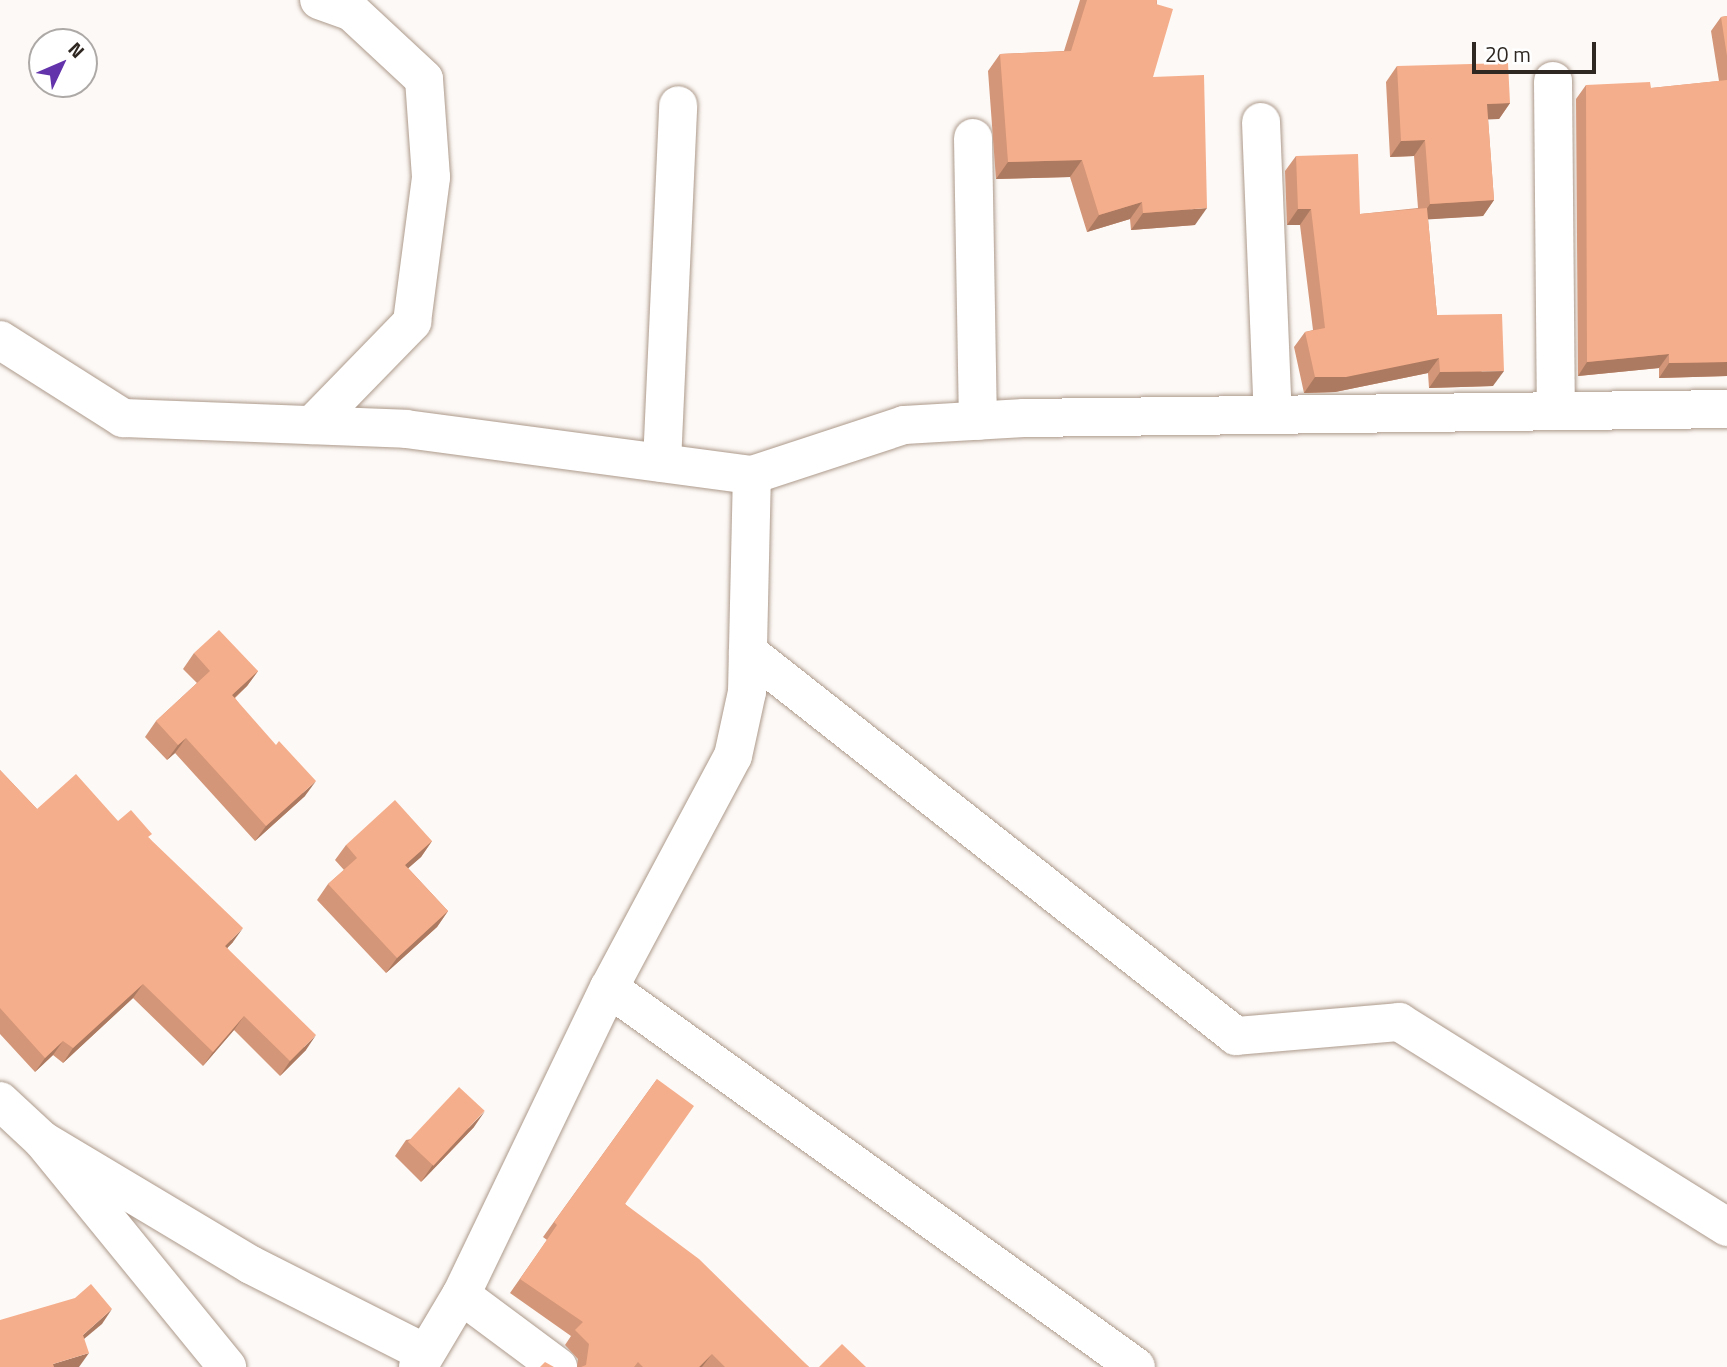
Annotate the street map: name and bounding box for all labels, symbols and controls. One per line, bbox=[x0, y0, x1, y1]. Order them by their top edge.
north arrow bbox=[28, 28, 98, 98]
scale bar bbox=[1475, 28, 1599, 72]
text: N bbox=[62, 35, 92, 64]
text: 20 m bbox=[1485, 38, 1531, 70]

